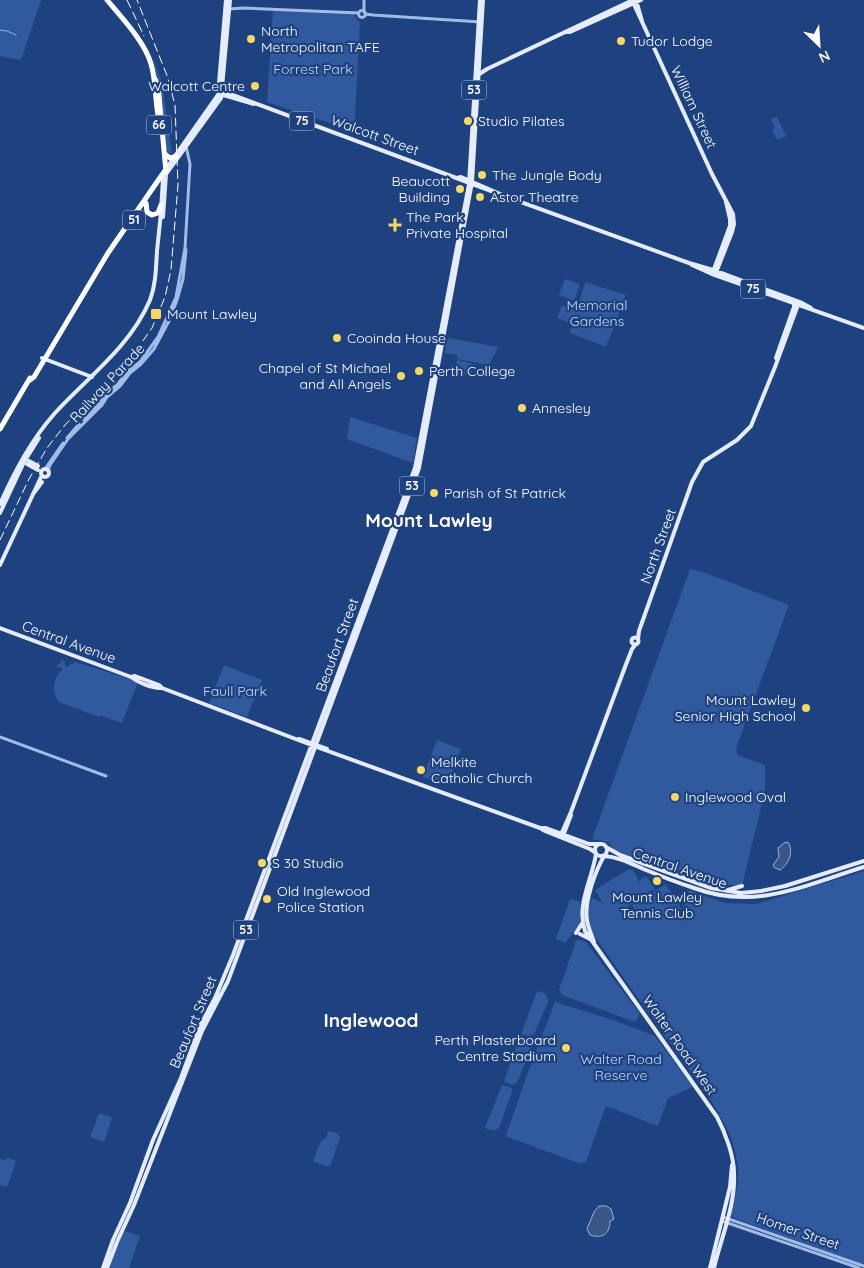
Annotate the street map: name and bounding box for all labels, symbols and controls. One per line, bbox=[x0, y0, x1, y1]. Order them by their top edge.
north arrow bbox=[794, 20, 844, 70]
place label: North Metropolitan TAFE bbox=[261, 22, 380, 56]
place label: Tudor Lodge bbox=[631, 32, 713, 50]
marker: North Metropolitan TAFE bbox=[245, 33, 257, 45]
marker: Tudor Lodge bbox=[615, 35, 627, 47]
text: N bbox=[816, 46, 833, 67]
park label: Forrest Park bbox=[273, 60, 353, 78]
street label: William Street bbox=[667, 63, 721, 151]
place label: Walcott Centre bbox=[148, 77, 245, 95]
marker: Walcott Centre bbox=[249, 80, 261, 92]
road number: 53 bbox=[462, 80, 486, 100]
street label: Walcott Street bbox=[329, 111, 422, 159]
road number: 75 bbox=[290, 112, 314, 130]
place label: Studio Pilates bbox=[478, 112, 565, 130]
marker: Studio Pilates bbox=[462, 115, 474, 127]
road number: 66 bbox=[146, 116, 172, 134]
place label: The Jungle Body bbox=[492, 166, 602, 184]
marker: The Jungle Body bbox=[476, 169, 488, 181]
place label: Beaucott Building bbox=[391, 172, 450, 206]
marker: Beaucott Building bbox=[454, 183, 466, 195]
place label: Astor Theatre bbox=[490, 188, 579, 206]
marker: Astor Theatre bbox=[474, 191, 486, 203]
place label: The Park Private Hospital bbox=[406, 208, 508, 242]
road number: 51 bbox=[123, 210, 145, 230]
marker: The Park Private Hospital bbox=[388, 218, 402, 232]
road number: 75 bbox=[740, 280, 766, 298]
park label: Memorial Gardens bbox=[567, 296, 627, 330]
place label: Mount Lawley bbox=[167, 305, 257, 323]
marker: Mount Lawley bbox=[149, 307, 163, 321]
place label: Cooinda House bbox=[347, 329, 446, 347]
marker: Cooinda House bbox=[331, 332, 343, 344]
street label: Railway Parade bbox=[66, 340, 148, 426]
place label: Chapel of St Michael and All Angels bbox=[259, 359, 391, 393]
place label: Perth College bbox=[429, 362, 515, 380]
marker: Perth College bbox=[413, 365, 425, 377]
marker: Chapel of St Michael and All Angels bbox=[395, 370, 407, 382]
place label: Annesley bbox=[532, 399, 591, 417]
marker: Annesley bbox=[516, 402, 528, 414]
road number: 53 bbox=[400, 476, 424, 496]
place label: Parish of St Patrick bbox=[444, 484, 566, 502]
marker: Parish of St Patrick bbox=[428, 487, 440, 499]
street label: North Street bbox=[636, 506, 680, 586]
district label: Mount Lawley bbox=[365, 508, 493, 532]
street label: Beaufort Street bbox=[312, 595, 362, 694]
street label: Central Avenue bbox=[20, 617, 118, 667]
park label: Faull Park bbox=[203, 682, 267, 700]
place label: Mount Lawley Senior High School bbox=[675, 691, 796, 725]
marker: Mount Lawley Senior High School bbox=[800, 702, 812, 714]
place label: Melkite Catholic Church bbox=[431, 753, 532, 787]
marker: Melkite Catholic Church bbox=[415, 764, 427, 776]
place label: Inglewood Oval bbox=[685, 788, 786, 806]
marker: Inglewood Oval bbox=[669, 791, 681, 803]
street label: Central Avenue bbox=[630, 843, 730, 893]
place label: S 30 Studio bbox=[272, 854, 344, 872]
marker: S 30 Studio bbox=[256, 857, 268, 869]
marker: Mount Lawley Tennis Club bbox=[651, 875, 663, 887]
place label: Old Inglewood Police Station bbox=[277, 882, 370, 916]
place label: Mount Lawley Tennis Club bbox=[612, 888, 702, 922]
marker: Old Inglewood Police Station bbox=[261, 893, 273, 905]
road number: 53 bbox=[234, 920, 258, 940]
street label: Beaufort Street bbox=[165, 973, 221, 1071]
street label: Walter Road West bbox=[639, 992, 721, 1099]
district label: Inglewood bbox=[323, 1008, 419, 1032]
place label: Perth Plasterboard Centre Stadium bbox=[434, 1031, 556, 1065]
marker: Perth Plasterboard Centre Stadium bbox=[560, 1042, 572, 1054]
park label: Walter Road Reserve bbox=[580, 1050, 662, 1084]
street label: Homer Street bbox=[754, 1208, 842, 1254]

